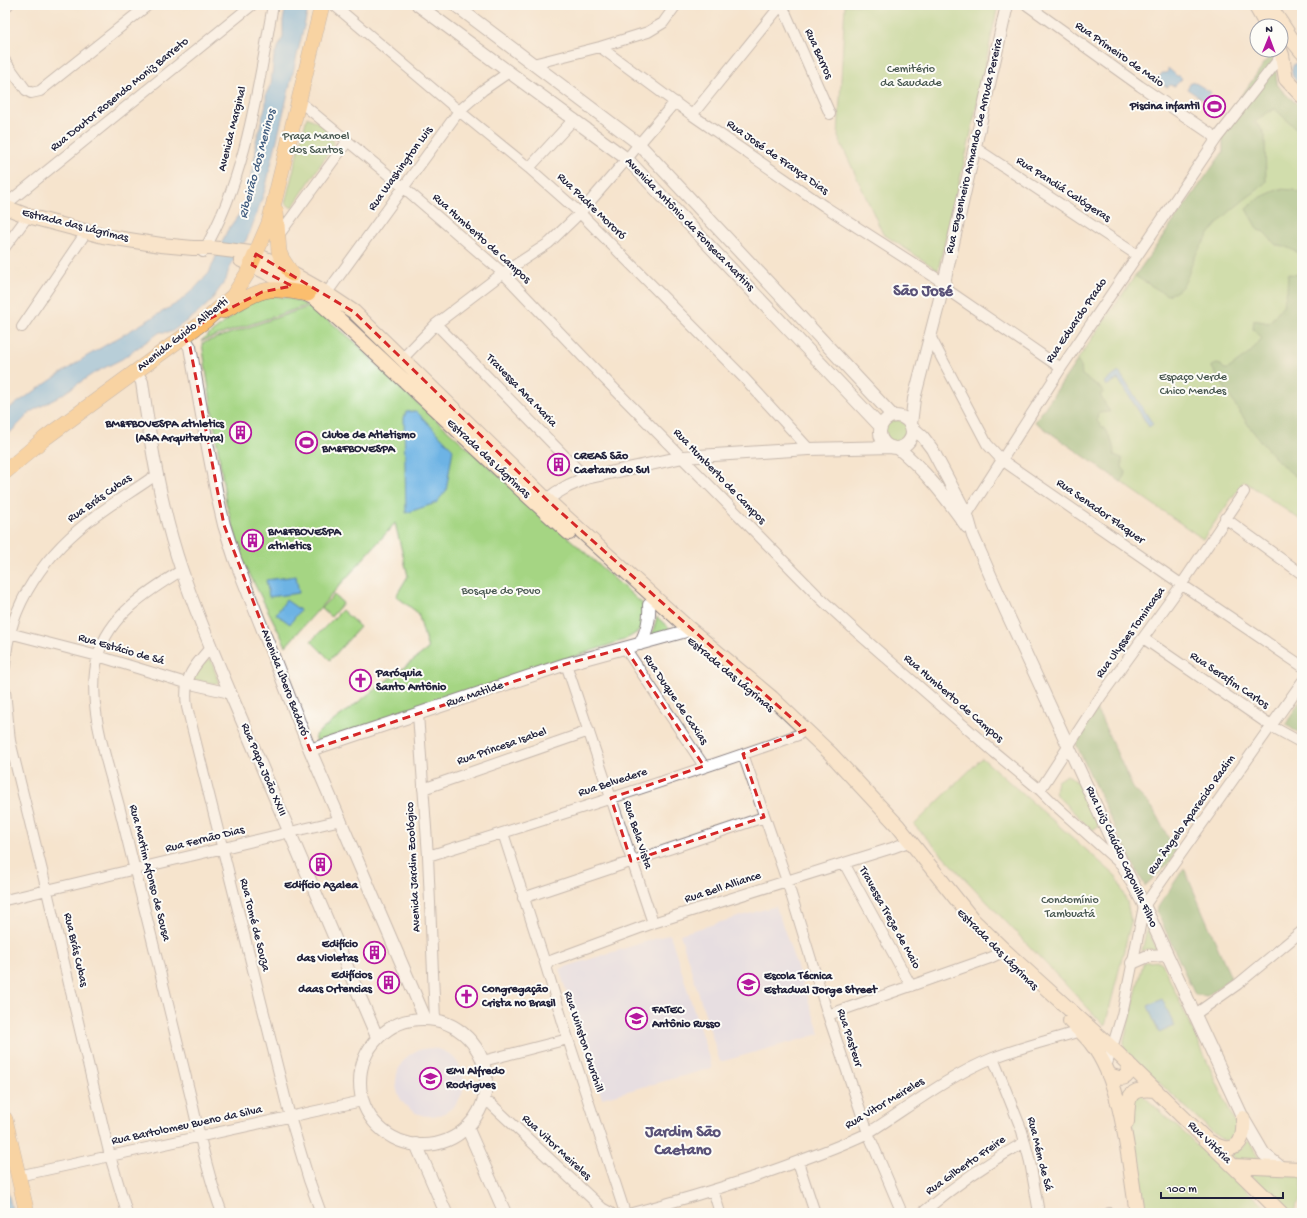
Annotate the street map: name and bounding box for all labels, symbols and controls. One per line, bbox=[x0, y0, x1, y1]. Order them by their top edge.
north arrow bbox=[1249, 18, 1289, 58]
street label: Rua Primeiro de Maio bbox=[1072, 19, 1166, 91]
text: N bbox=[1265, 24, 1273, 36]
street label: Rua Barros bbox=[801, 27, 835, 82]
street label: Rua Doutor Rosendo Moniz Barreto bbox=[48, 35, 192, 155]
street label: Rua Engenheiro Armando de Arruda Pereira bbox=[943, 37, 1007, 255]
park label: Cemitério da Saudade bbox=[880, 63, 942, 91]
street label: Avenida Marginal bbox=[216, 85, 250, 173]
sports icon: Piscina infantil bbox=[1202, 94, 1228, 120]
place label: Piscina infantil bbox=[1129, 100, 1200, 114]
water label: Ribeirão dos Meninos bbox=[236, 107, 280, 220]
street label: Rua José de França Dias bbox=[723, 117, 831, 199]
street label: Rua Washington Luis bbox=[366, 124, 437, 214]
park label: Praça Manoel dos Santos bbox=[282, 130, 350, 158]
street label: Rua Pandiá Calógeras bbox=[1013, 154, 1113, 226]
street label: Avenida Antônio da Fonseca Martins bbox=[621, 155, 757, 295]
street label: Rua Padre Mororó bbox=[554, 171, 628, 243]
street label: Rua Humberto de Campos bbox=[429, 191, 533, 287]
street label: Estrada das Lágrimas bbox=[20, 206, 130, 246]
street label: Rua Eduardo Prado bbox=[1043, 276, 1111, 366]
district label: São José bbox=[893, 283, 953, 302]
street label: Avenida Guido Aliberti bbox=[135, 295, 232, 375]
street label: Travessa Ana Maria bbox=[482, 351, 560, 431]
park label: Espaço Verde Chico Mendes bbox=[1159, 371, 1228, 399]
street label: Estrada das Lágrimas bbox=[443, 417, 533, 502]
place label: BM&FBOVESPA athletics (ASA Arquitetura) bbox=[104, 418, 225, 446]
building icon: BM&FBOVESPA athletics (ASA Arquitetura) bbox=[227, 419, 253, 445]
street label: Rua Humberto de Campos bbox=[670, 426, 769, 528]
place label: Clube de Atletismo BM&FBOVESPA bbox=[321, 429, 416, 457]
sports icon: Clube de Atletismo BM&FBOVESPA bbox=[293, 430, 319, 456]
place label: CREAS São Caetano do Sul bbox=[573, 450, 650, 478]
building icon: CREAS São Caetano do Sul bbox=[545, 451, 571, 477]
street label: Rua Brás Cubas bbox=[65, 471, 135, 526]
street label: Rua Senador Flaquer bbox=[1053, 476, 1148, 549]
place label: BM&FBOVESPA athletics bbox=[267, 526, 342, 554]
building icon: BM&FBOVESPA athletics bbox=[239, 527, 265, 553]
park label: Bosque do Povo bbox=[460, 585, 541, 599]
street label: Rua Ulysses Tomincasa bbox=[1093, 585, 1169, 681]
street label: Avenida Líbero Badaró bbox=[257, 628, 311, 738]
street label: Rua Estácio de Sá bbox=[76, 631, 166, 669]
street label: Estrada das Lágrimas bbox=[684, 634, 777, 716]
street label: Rua Serafim Carlos bbox=[1187, 649, 1272, 713]
street label: Rua Duque de Caxias bbox=[640, 652, 711, 748]
street label: Rua Humberto de Campos bbox=[900, 652, 1006, 746]
place label: Paróquia Santo Antônio bbox=[375, 667, 447, 695]
church icon: Paróquia Santo Antônio bbox=[348, 668, 374, 694]
street label: Rua Matilde bbox=[444, 678, 506, 711]
street label: Rua Papa João XXIII bbox=[237, 721, 289, 819]
street label: Rua Princesa Isabel bbox=[455, 725, 549, 769]
street label: Rua Ângelo Aparecido Radim bbox=[1145, 752, 1239, 878]
street label: Rua Belvedere bbox=[577, 765, 650, 801]
street label: Rua Luiz Claúdio Capovilla Filho bbox=[1082, 784, 1160, 930]
street label: Rua Bela Vista bbox=[619, 799, 655, 871]
street label: Avenida Jardim Zoológico bbox=[404, 801, 424, 933]
street label: Rua Martim Afonso de Sousa bbox=[125, 803, 173, 943]
street label: Rua Fernão Dias bbox=[164, 823, 247, 857]
building icon: Edifício Azalea bbox=[308, 852, 334, 878]
street label: Travessa Treze de Maio bbox=[855, 864, 923, 972]
street label: Rua Bell Alliance bbox=[683, 869, 764, 907]
street label: Rua Tomé de Souza bbox=[236, 877, 272, 973]
place label: Edifício Azalea bbox=[283, 879, 359, 893]
park label: Condomínio Tambuatá bbox=[1041, 894, 1099, 922]
street label: Estrada das Lágrimas bbox=[953, 906, 1041, 994]
street label: Rua Brás Cubas bbox=[60, 912, 90, 989]
place label: Edifício das Violetas bbox=[297, 938, 359, 966]
building icon: Edifício das Violetas bbox=[361, 939, 387, 965]
place label: Edifícios daas Ortencias bbox=[298, 969, 373, 997]
building icon: Edifícios daas Ortencias bbox=[375, 970, 401, 996]
place label: Escola Técnica Estadual Jorge Street bbox=[763, 970, 878, 998]
school or university icon: Escola Técnica Estadual Jorge Street bbox=[736, 971, 762, 997]
place label: Congregação Crista no Brasil bbox=[481, 983, 556, 1011]
church icon: Congregação Crista no Brasil bbox=[454, 984, 480, 1010]
street label: Rua Winston Churchill bbox=[560, 990, 606, 1095]
place label: FATEC Antônio Russo bbox=[651, 1004, 721, 1032]
school or university icon: FATEC Antônio Russo bbox=[623, 1005, 649, 1031]
street label: Rua Pasteur bbox=[833, 1007, 865, 1070]
place label: EMI Alfredo Rodrigues bbox=[445, 1065, 505, 1093]
school or university icon: EMI Alfredo Rodrigues bbox=[417, 1066, 443, 1092]
street label: Rua Vitor Meireles bbox=[843, 1075, 928, 1133]
street label: Rua Bartolomeu Bueno da Silva bbox=[110, 1103, 264, 1149]
street label: Rua Vitor Meireles bbox=[518, 1112, 594, 1184]
street label: Rua Mém de Sá bbox=[1023, 1116, 1055, 1193]
street label: Rua Vitória bbox=[1184, 1119, 1234, 1167]
district label: Jardim São Caetano bbox=[644, 1124, 722, 1161]
street label: Rua Gilberto Freire bbox=[923, 1133, 1009, 1199]
scale bar bbox=[1161, 1174, 1283, 1200]
text: 100 m bbox=[1166, 1183, 1197, 1197]

